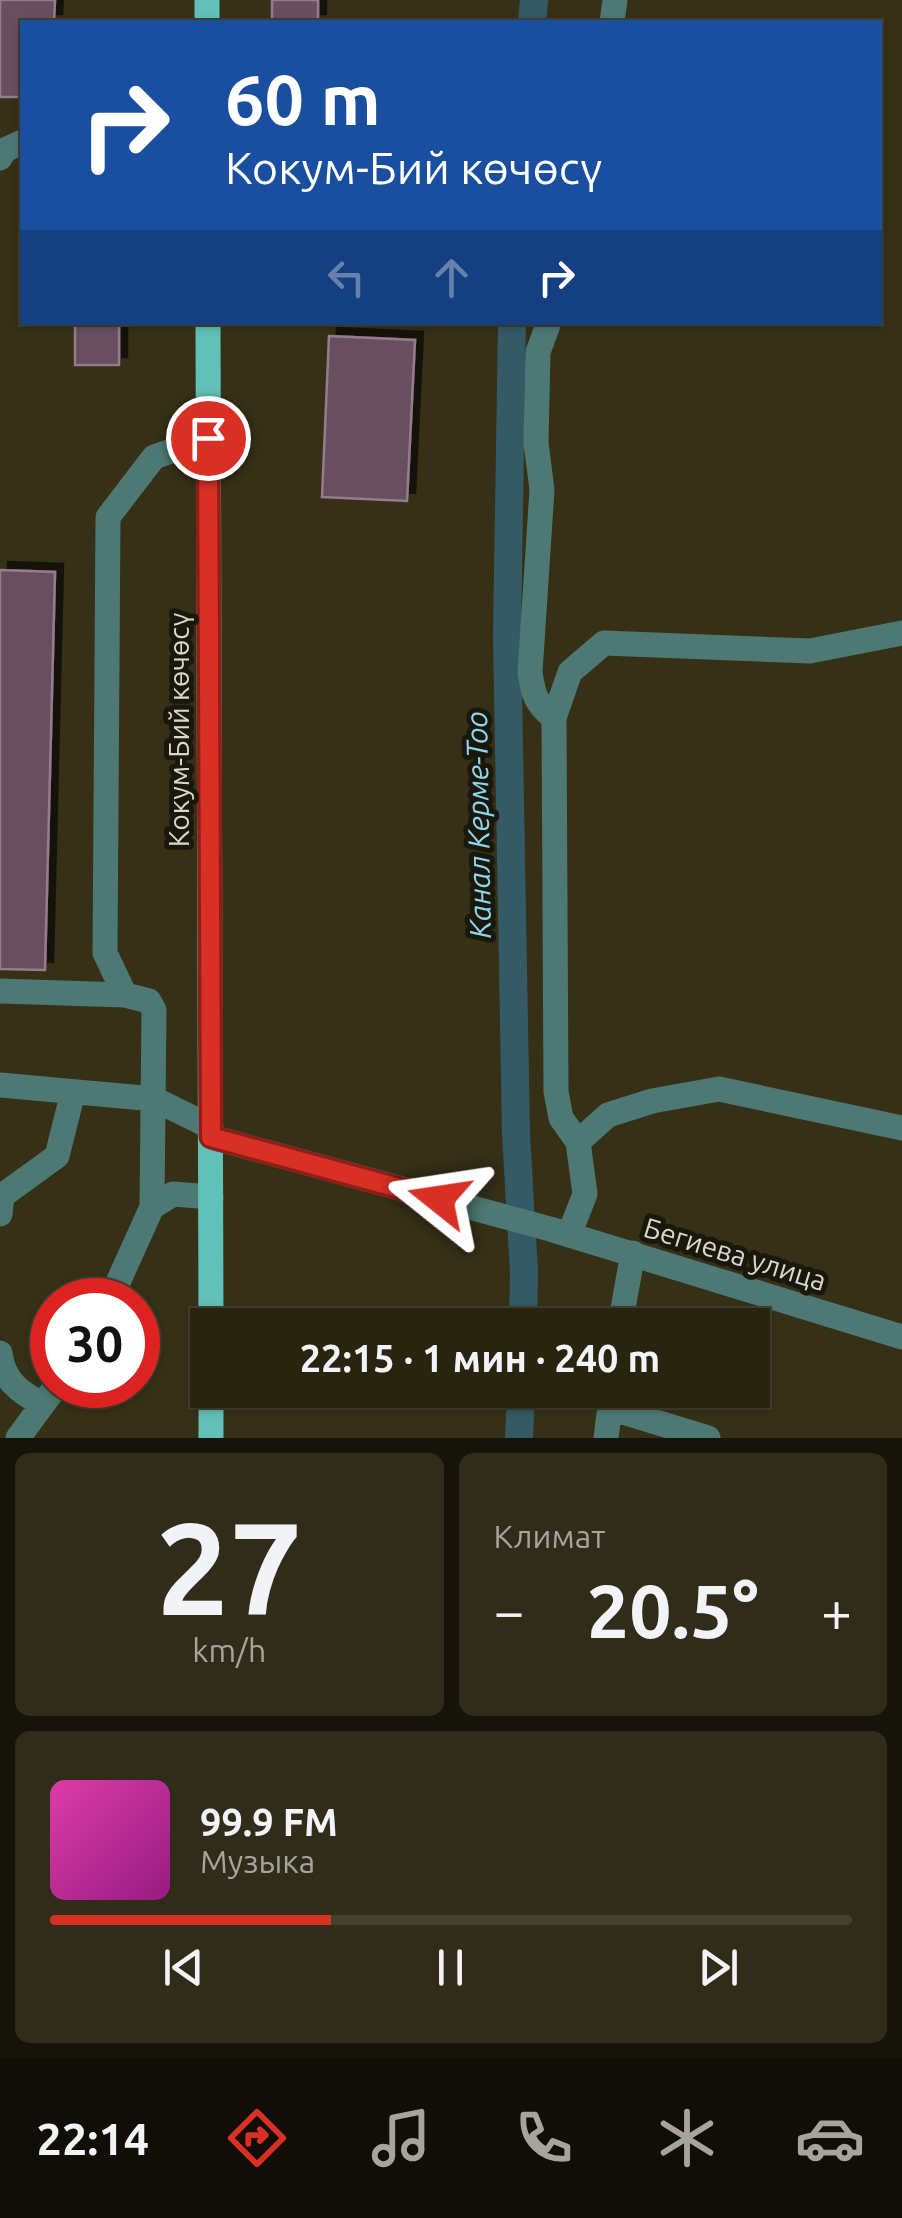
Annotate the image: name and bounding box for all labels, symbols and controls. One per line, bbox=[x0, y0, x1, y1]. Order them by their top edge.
icon: right bbox=[60, 60, 190, 190]
text: 60 m bbox=[225, 60, 381, 138]
text: Кокум-Бий көчөсү bbox=[225, 142, 602, 193]
icon: left bbox=[319, 250, 374, 305]
icon: ahead bbox=[424, 250, 479, 305]
icon: right bbox=[529, 250, 584, 305]
pin bbox=[166, 396, 251, 481]
icon: arrive bbox=[181, 411, 236, 466]
street label: Кокум-Бий көчөсү bbox=[163, 612, 194, 847]
water label: Канал Керме-Тоо bbox=[459, 711, 497, 939]
position arrow bbox=[387, 1147, 491, 1251]
street label: Бегиева улица bbox=[640, 1211, 830, 1296]
speed limit sign: 30 bbox=[30, 1278, 160, 1408]
text: 22:15 · 1 мин · 240 m bbox=[300, 1337, 660, 1379]
text: 27 bbox=[156, 1494, 303, 1640]
text: Климат bbox=[494, 1518, 605, 1554]
text: 20.5° bbox=[587, 1568, 759, 1652]
text: − bbox=[494, 1580, 525, 1641]
text: + bbox=[821, 1580, 852, 1641]
text: km/h bbox=[192, 1632, 266, 1668]
text: 99.9 FM bbox=[200, 1801, 338, 1843]
text: Музыка bbox=[200, 1843, 315, 1879]
icon: previous bbox=[156, 1940, 211, 1995]
icon: pause bbox=[423, 1940, 478, 1995]
icon: next bbox=[691, 1940, 746, 1995]
icon: directions bbox=[222, 2103, 292, 2173]
icon: music bbox=[366, 2103, 436, 2173]
icon: phone bbox=[509, 2103, 579, 2173]
icon: climate bbox=[652, 2103, 722, 2173]
icon: car bbox=[795, 2103, 865, 2173]
text: 22:14 bbox=[37, 2113, 149, 2164]

